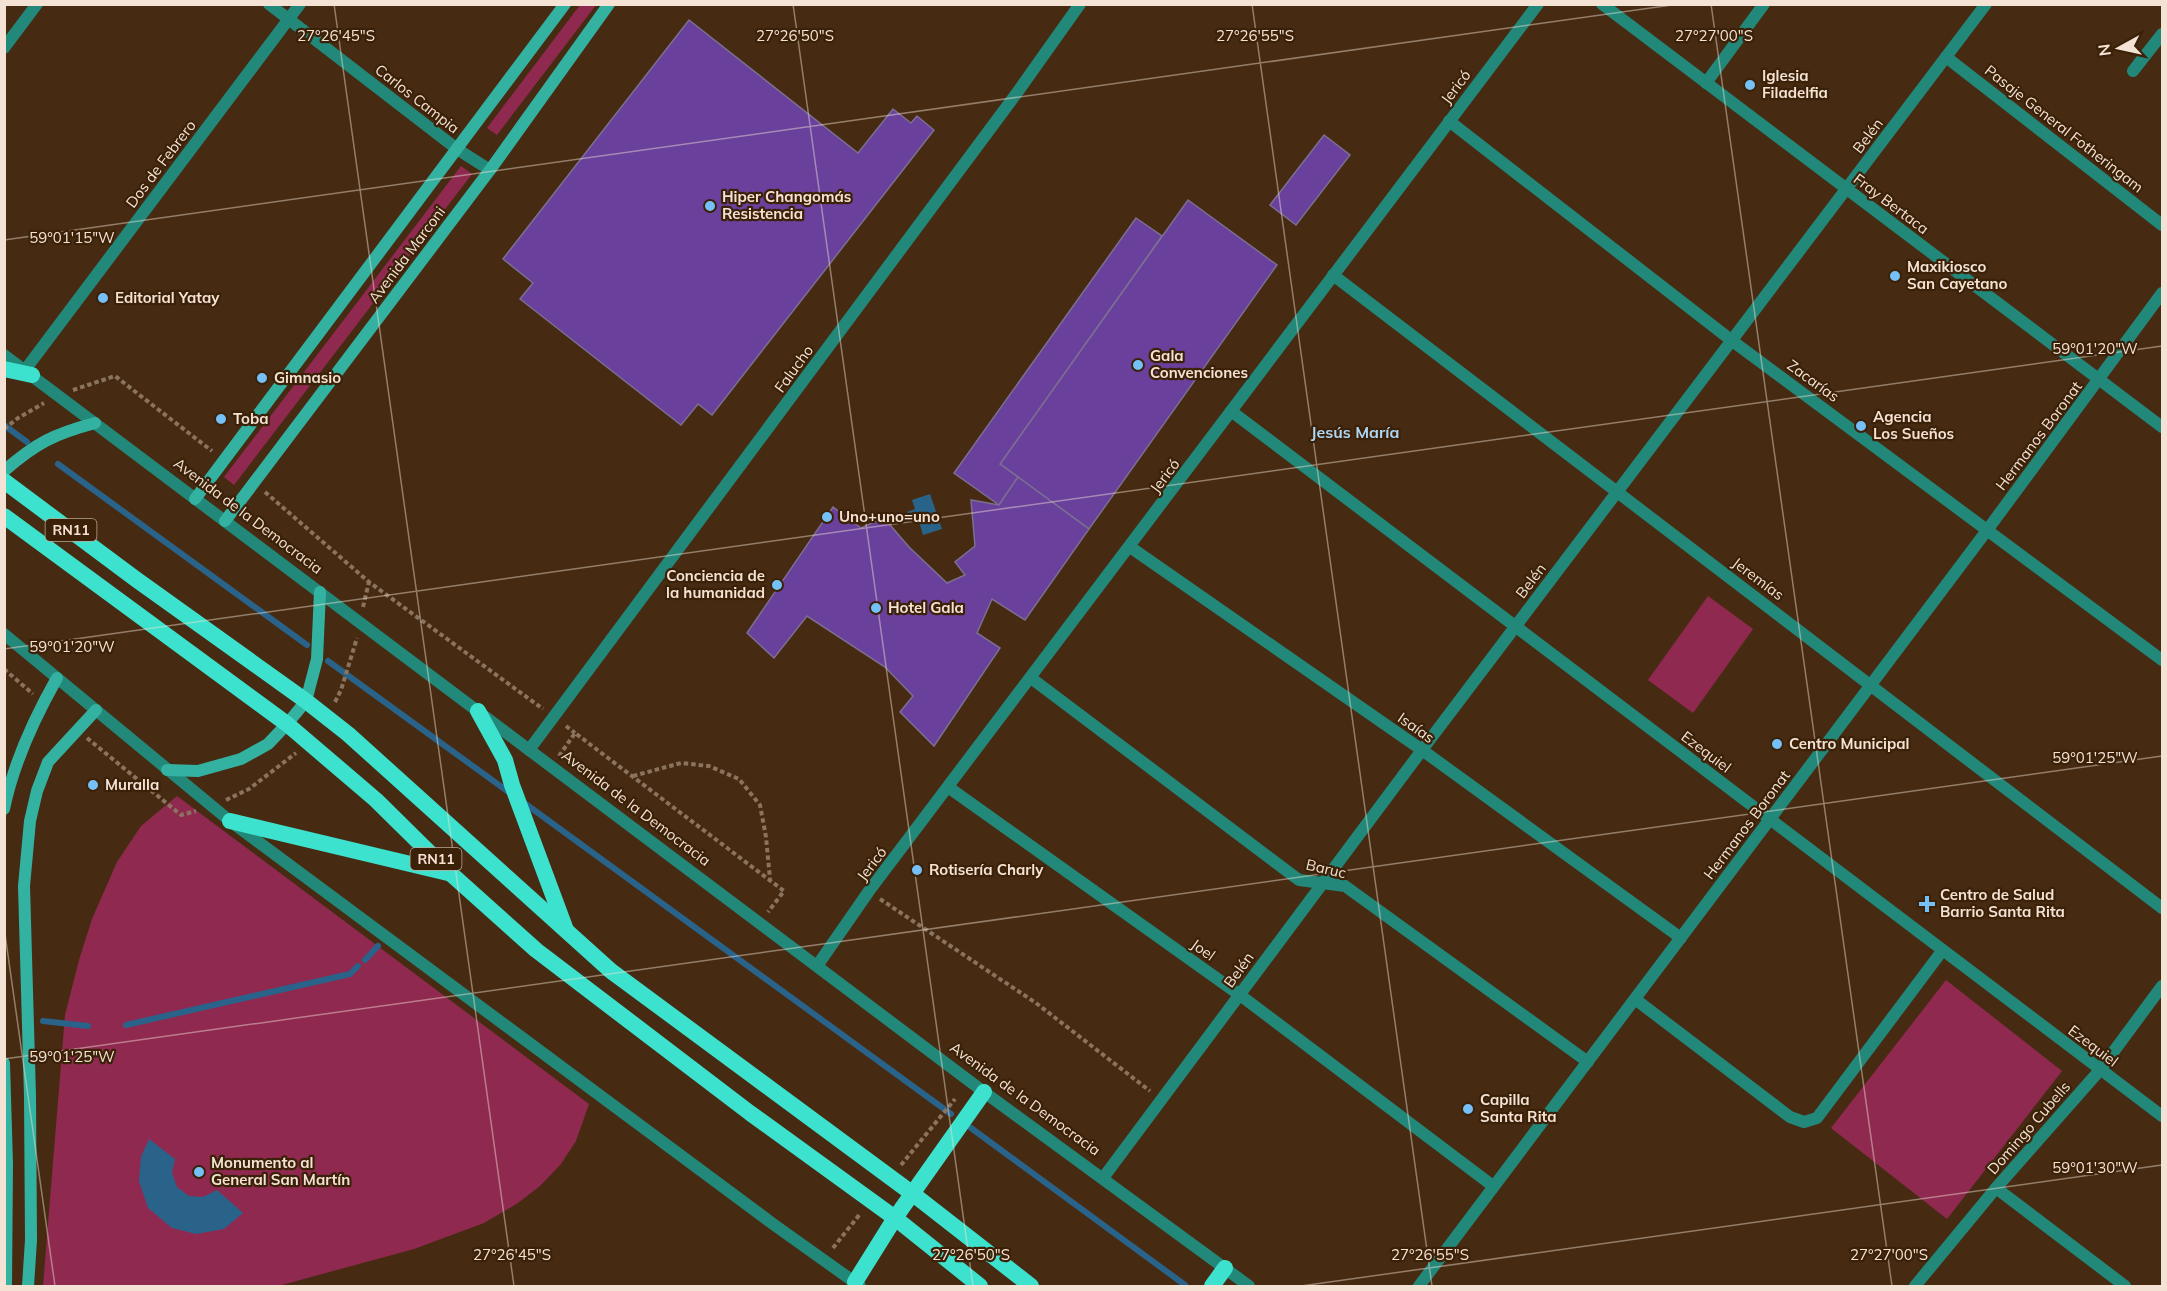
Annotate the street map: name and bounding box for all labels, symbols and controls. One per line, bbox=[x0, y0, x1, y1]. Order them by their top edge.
north arrow bbox=[2089, 18, 2149, 78]
text: 27°26'45"S bbox=[297, 26, 375, 45]
text: 27°26'50"S bbox=[756, 26, 834, 45]
text: 27°26'55"S bbox=[1216, 26, 1294, 45]
text: 27°27'00"S bbox=[1675, 26, 1753, 45]
text: N bbox=[2093, 43, 2115, 57]
street label: Carlos Campia bbox=[371, 60, 463, 137]
street label: Pasaje General Fotheringam bbox=[1981, 61, 2147, 197]
street label: Jericó bbox=[1437, 66, 1475, 108]
place label: Iglesia Filadelfia bbox=[1762, 66, 1828, 102]
marker: Iglesia Filadelfia bbox=[1743, 78, 1757, 92]
street label: Belén bbox=[1848, 114, 1887, 157]
street label: Dos de Febrero bbox=[121, 116, 200, 211]
street label: Fray Bertaca bbox=[1850, 169, 1933, 238]
place label: Hiper Changomás Resistencia bbox=[722, 187, 851, 223]
marker: Hiper Changomás Resistencia bbox=[703, 199, 717, 213]
street label: Avenida Marconi bbox=[364, 203, 449, 307]
text: 59°01'15"W bbox=[29, 228, 115, 247]
place label: Maxikiosco San Cayetano bbox=[1907, 257, 2008, 293]
marker: Maxikiosco San Cayetano bbox=[1888, 269, 1902, 283]
place label: Editorial Yatay bbox=[115, 288, 220, 307]
marker: Editorial Yatay bbox=[96, 291, 110, 305]
text: 59°01'20"W bbox=[2052, 339, 2138, 358]
street label: Falucho bbox=[770, 341, 817, 396]
place label: Gala Convenciones bbox=[1150, 346, 1248, 382]
street label: Zacarías bbox=[1784, 355, 1843, 406]
marker: Gala Convenciones bbox=[1131, 358, 1145, 372]
place label: Gimnasio bbox=[274, 368, 341, 387]
marker: Gimnasio bbox=[255, 371, 269, 385]
street label: Hermanos Boronat bbox=[1991, 377, 2086, 494]
place label: Agencia Los Sueños bbox=[1873, 407, 1954, 443]
place label: Toba bbox=[233, 409, 269, 428]
marker: Toba bbox=[214, 412, 228, 426]
marker: Agencia Los Sueños bbox=[1854, 419, 1868, 433]
district label: Jesús María bbox=[1311, 422, 1399, 442]
street label: Avenida de la Democracia bbox=[170, 453, 326, 578]
street label: Jericó bbox=[1146, 455, 1184, 497]
place label: Uno+uno=uno bbox=[839, 507, 940, 526]
marker: Uno+uno=uno bbox=[820, 510, 834, 524]
road number: RN11 bbox=[46, 519, 97, 541]
street label: Jeremías bbox=[1729, 553, 1788, 604]
street label: Belén bbox=[1511, 559, 1550, 602]
place label: Conciencia de la humanidad bbox=[666, 566, 765, 602]
marker: Conciencia de la humanidad bbox=[770, 578, 784, 592]
place label: Hotel Gala bbox=[888, 598, 964, 617]
marker: Hotel Gala bbox=[869, 601, 883, 615]
text: 59°01'20"W bbox=[29, 637, 115, 656]
street label: Isaías bbox=[1394, 708, 1438, 747]
street label: Ezequiel bbox=[1678, 727, 1735, 777]
place label: Centro Municipal bbox=[1789, 734, 1909, 753]
marker: Centro Municipal bbox=[1770, 737, 1784, 751]
street label: Avenida de la Democracia bbox=[558, 745, 714, 870]
text: 59°01'25"W bbox=[2052, 748, 2138, 767]
street label: Hermanos Boronat bbox=[1699, 766, 1794, 883]
place label: Muralla bbox=[105, 775, 159, 794]
marker: Muralla bbox=[86, 778, 100, 792]
street label: Jericó bbox=[853, 843, 891, 885]
road number: RN11 bbox=[410, 848, 462, 870]
street label: Baruc bbox=[1304, 855, 1348, 882]
place label: Rotisería Charly bbox=[929, 860, 1044, 879]
marker: Rotisería Charly bbox=[910, 863, 924, 877]
place label: Centro de Salud Barrio Santa Rita bbox=[1940, 885, 2065, 921]
marker: Centro de Salud Barrio Santa Rita bbox=[1918, 895, 1936, 913]
street label: Joel bbox=[1188, 935, 1219, 965]
street label: Belén bbox=[1219, 948, 1258, 991]
street label: Ezequiel bbox=[2065, 1021, 2122, 1071]
street label: Avenida de la Democracia bbox=[946, 1038, 1104, 1160]
text: 59°01'25"W bbox=[29, 1047, 115, 1066]
street label: Domingo Cubells bbox=[1983, 1077, 2074, 1178]
place label: Capilla Santa Rita bbox=[1480, 1090, 1557, 1126]
marker: Capilla Santa Rita bbox=[1461, 1102, 1475, 1116]
place label: Monumento al General San Martín bbox=[211, 1153, 350, 1189]
text: 59°01'30"W bbox=[2052, 1158, 2138, 1177]
marker: Monumento al General San Martín bbox=[192, 1165, 206, 1179]
text: 27°26'45"S bbox=[473, 1245, 551, 1264]
text: 27°26'50"S bbox=[932, 1245, 1010, 1264]
text: 27°26'55"S bbox=[1391, 1245, 1469, 1264]
text: 27°27'00"S bbox=[1850, 1245, 1928, 1264]

